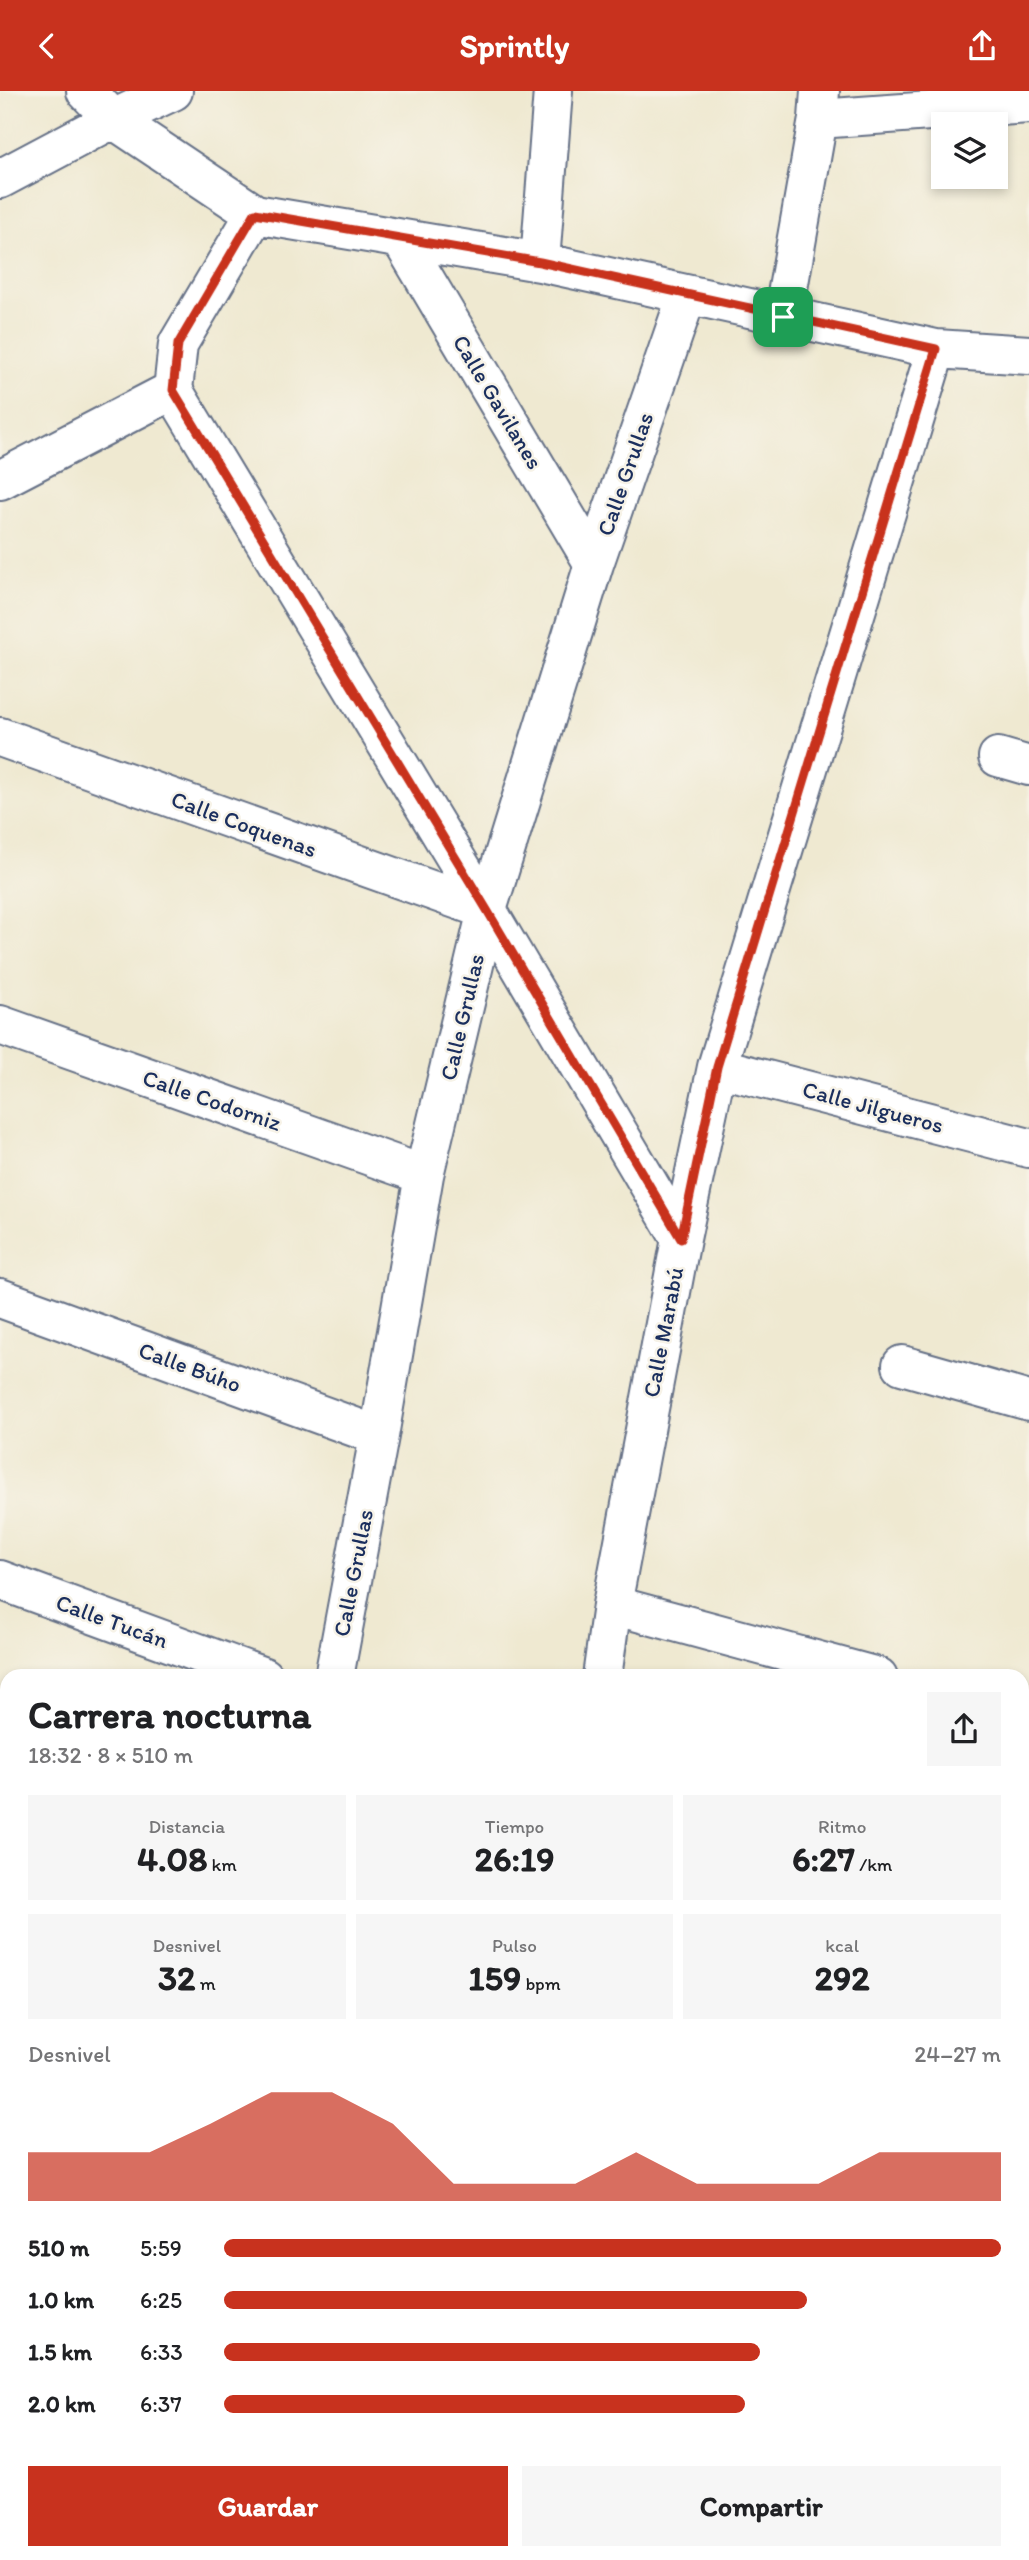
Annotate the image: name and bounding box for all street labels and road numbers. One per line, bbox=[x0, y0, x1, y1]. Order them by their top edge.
street label: Calle Gavilanes bbox=[447, 330, 549, 474]
street label: Calle Grullas bbox=[591, 408, 659, 540]
street label: Calle Coquenas bbox=[167, 785, 321, 863]
street label: Calle Grullas bbox=[434, 951, 490, 1083]
street label: Calle Codorniz bbox=[139, 1063, 285, 1137]
street label: Calle Jilgueros bbox=[799, 1075, 947, 1139]
street label: Calle Marabú bbox=[637, 1264, 689, 1400]
street label: Calle Búho bbox=[135, 1336, 245, 1398]
street label: Calle Grullas bbox=[327, 1507, 379, 1639]
street label: Calle Tucán bbox=[52, 1588, 172, 1654]

